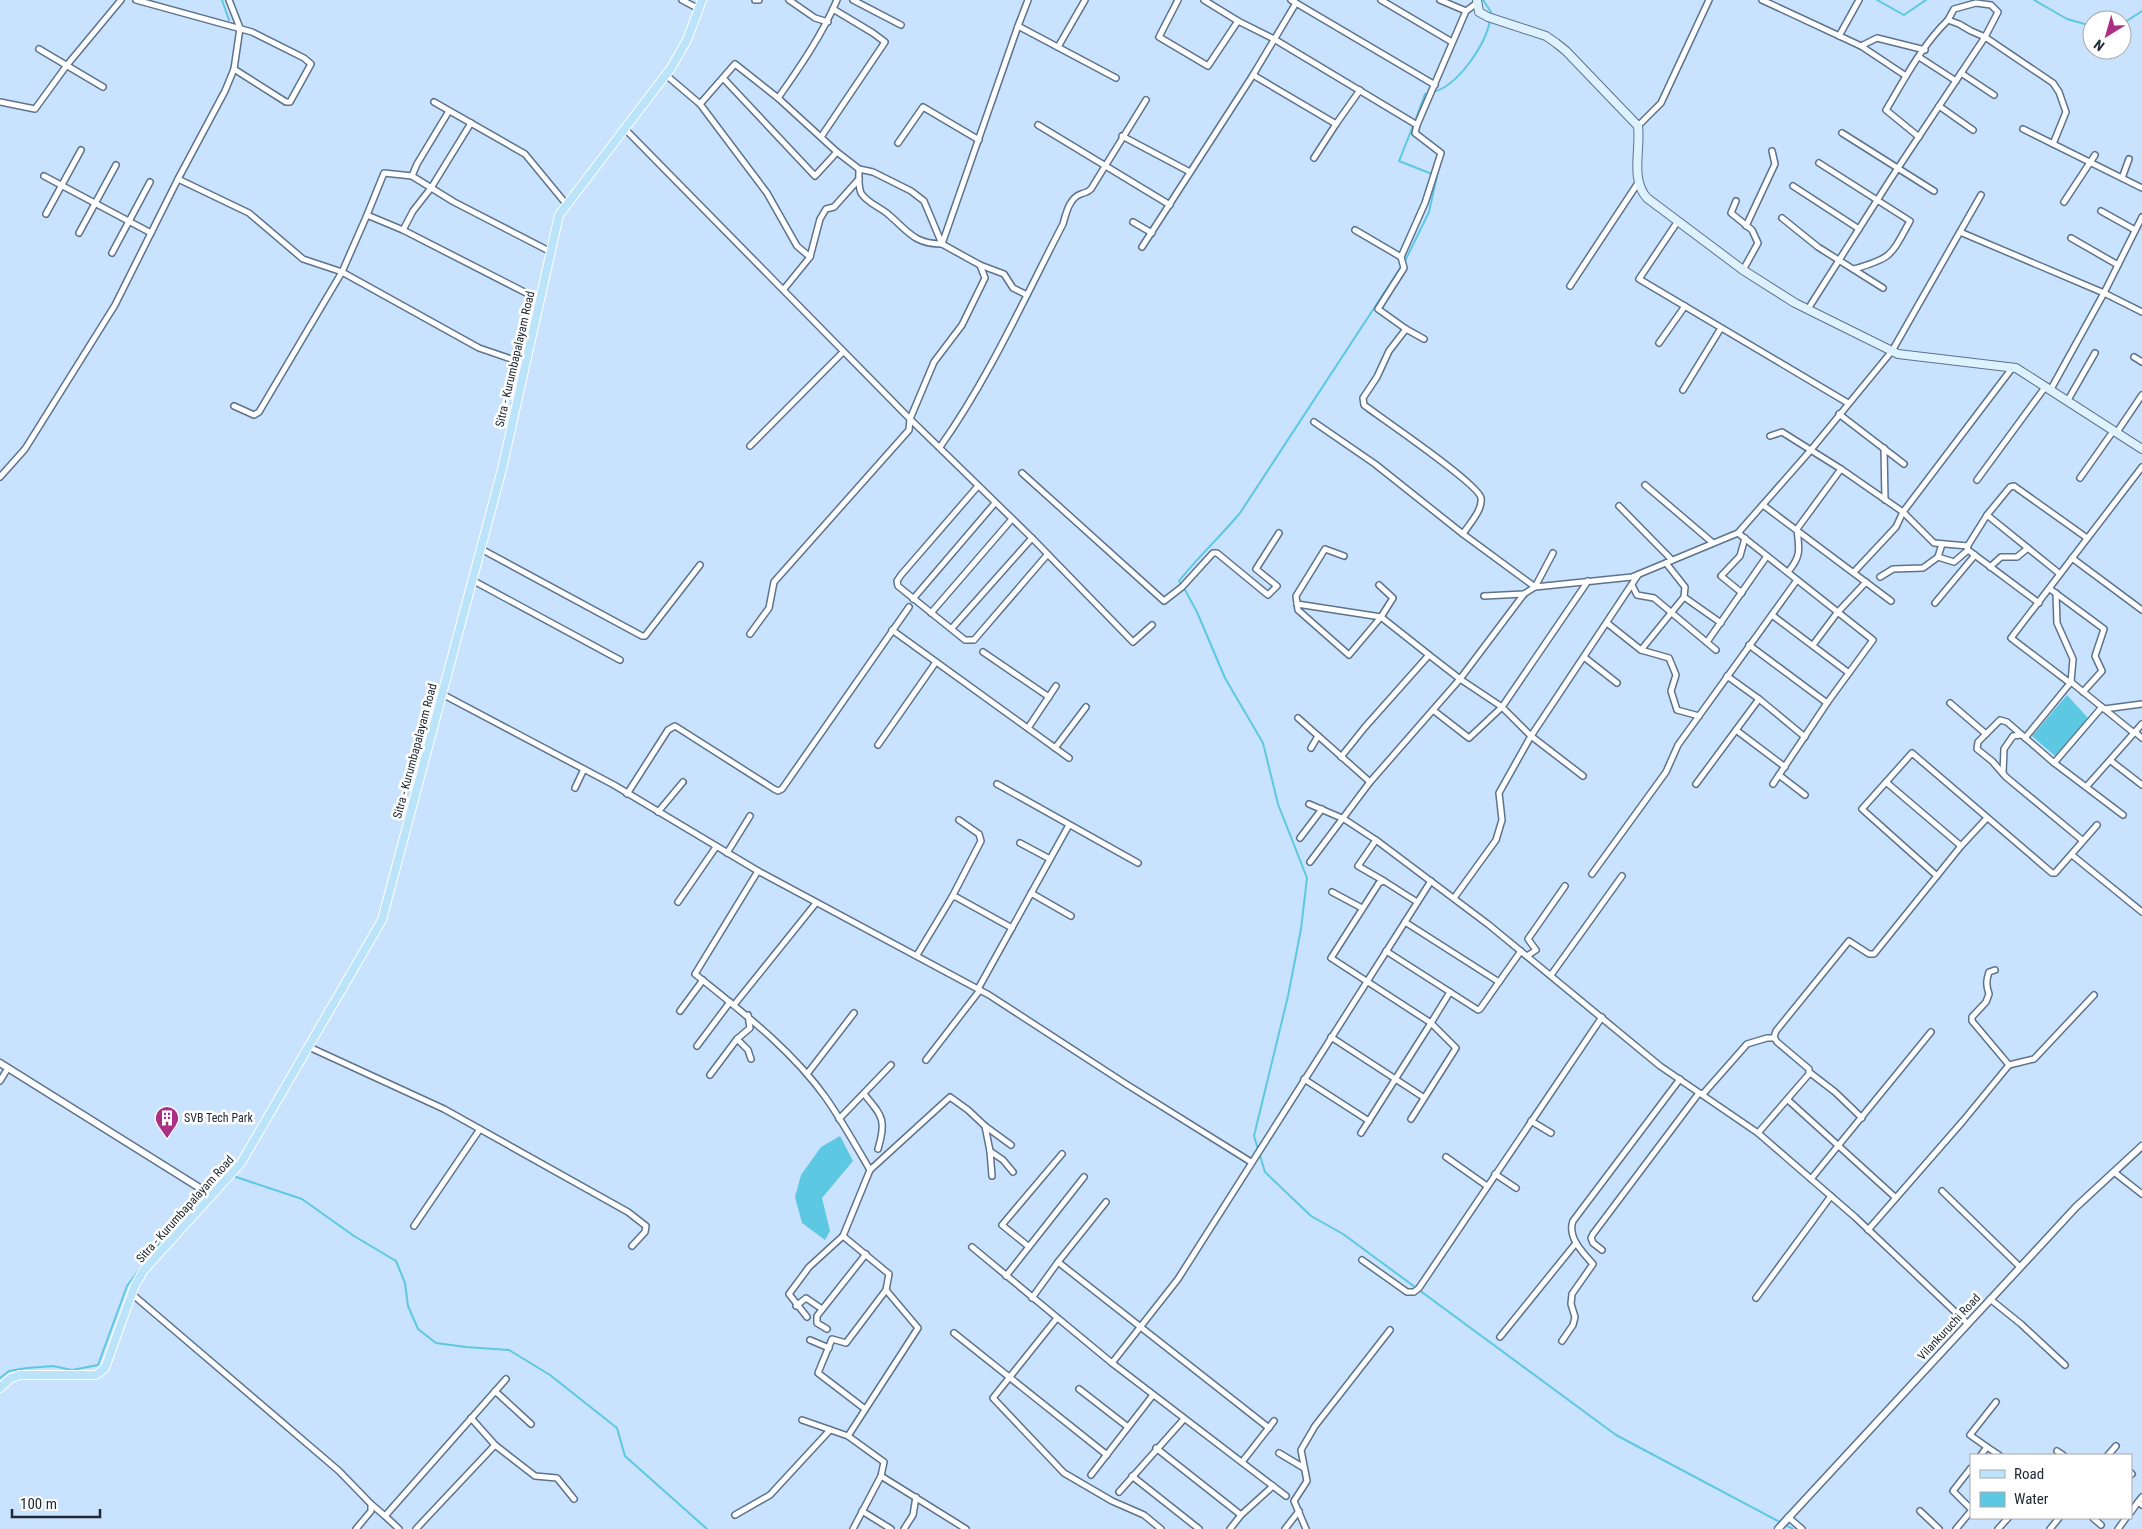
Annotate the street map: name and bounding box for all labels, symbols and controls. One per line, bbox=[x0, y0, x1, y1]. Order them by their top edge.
north arrow bbox=[2082, 10, 2132, 60]
text: N bbox=[2091, 36, 2107, 54]
street label: Sitra - Kurumbapalayam Road bbox=[493, 290, 537, 428]
street label: Sitra - Kurumbapalayam Road bbox=[390, 682, 440, 820]
building icon: SVB Tech Park bbox=[154, 1105, 180, 1139]
place label: SVB Tech Park bbox=[184, 1111, 253, 1125]
street label: Sitra - Kurumbapalayam Road bbox=[133, 1153, 237, 1265]
street label: Vilankuruchi Road bbox=[1915, 1291, 1983, 1363]
legend bbox=[1970, 1454, 2132, 1519]
text: Road bbox=[2014, 1465, 2044, 1483]
scale bar bbox=[12, 1486, 100, 1518]
text: Water bbox=[2014, 1490, 2049, 1508]
text: 100 m bbox=[20, 1495, 57, 1513]

